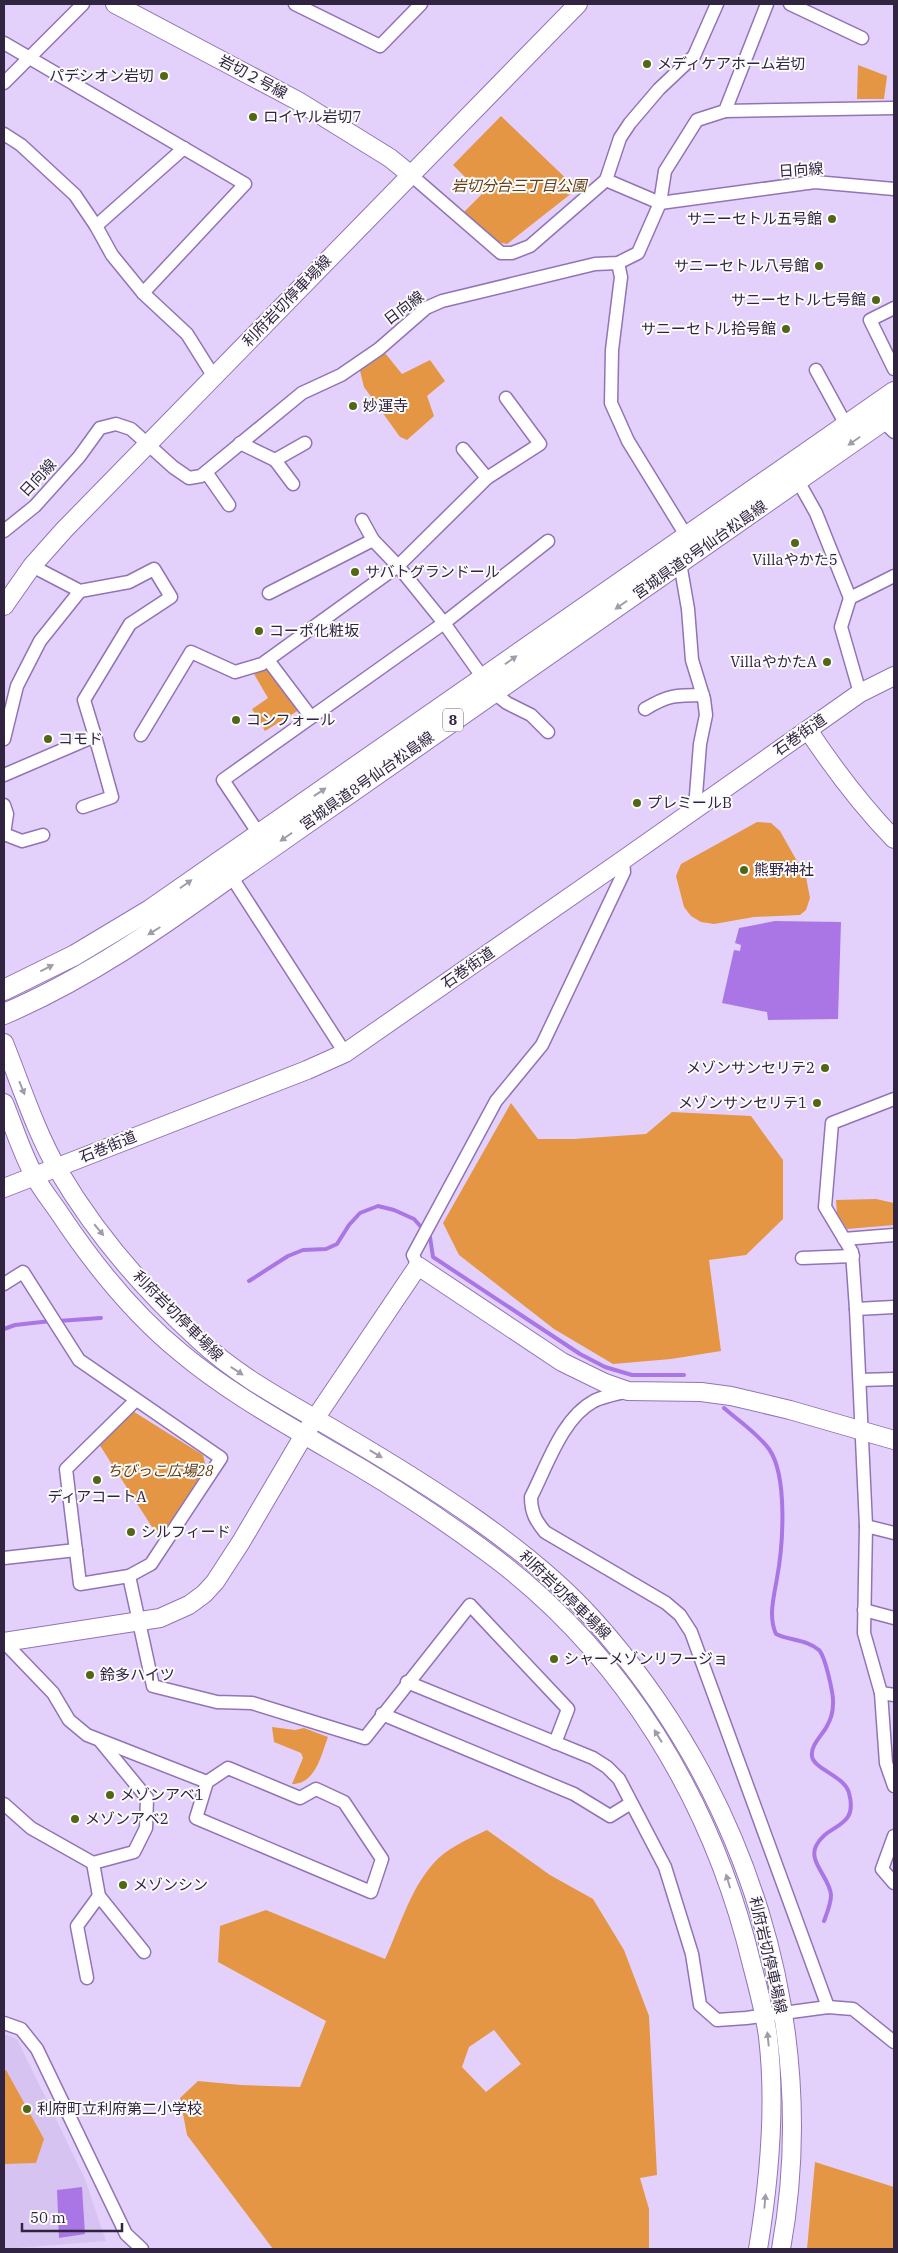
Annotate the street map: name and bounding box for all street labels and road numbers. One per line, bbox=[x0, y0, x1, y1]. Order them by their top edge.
street label: 岩切２号線 bbox=[216, 51, 291, 103]
street label: 日向線 bbox=[778, 158, 824, 181]
street label: 利府岩切停車場線 bbox=[238, 251, 335, 350]
street label: 日向線 bbox=[380, 286, 427, 329]
street label: 日向線 bbox=[15, 455, 60, 501]
street label: 宮城県道8号仙台松島線 bbox=[629, 496, 770, 603]
road number: 8 bbox=[443, 708, 463, 732]
street label: 石巻街道 bbox=[770, 710, 830, 760]
street label: 宮城県道8号仙台松島線 bbox=[296, 727, 437, 834]
street label: 石巻街道 bbox=[438, 943, 498, 993]
street label: 石巻街道 bbox=[76, 1126, 139, 1167]
street label: 利府岩切停車場線 bbox=[129, 1266, 228, 1365]
street label: 利府岩切停車場線 bbox=[516, 1546, 615, 1643]
street label: 利府岩切停車場線 bbox=[746, 1894, 791, 2015]

